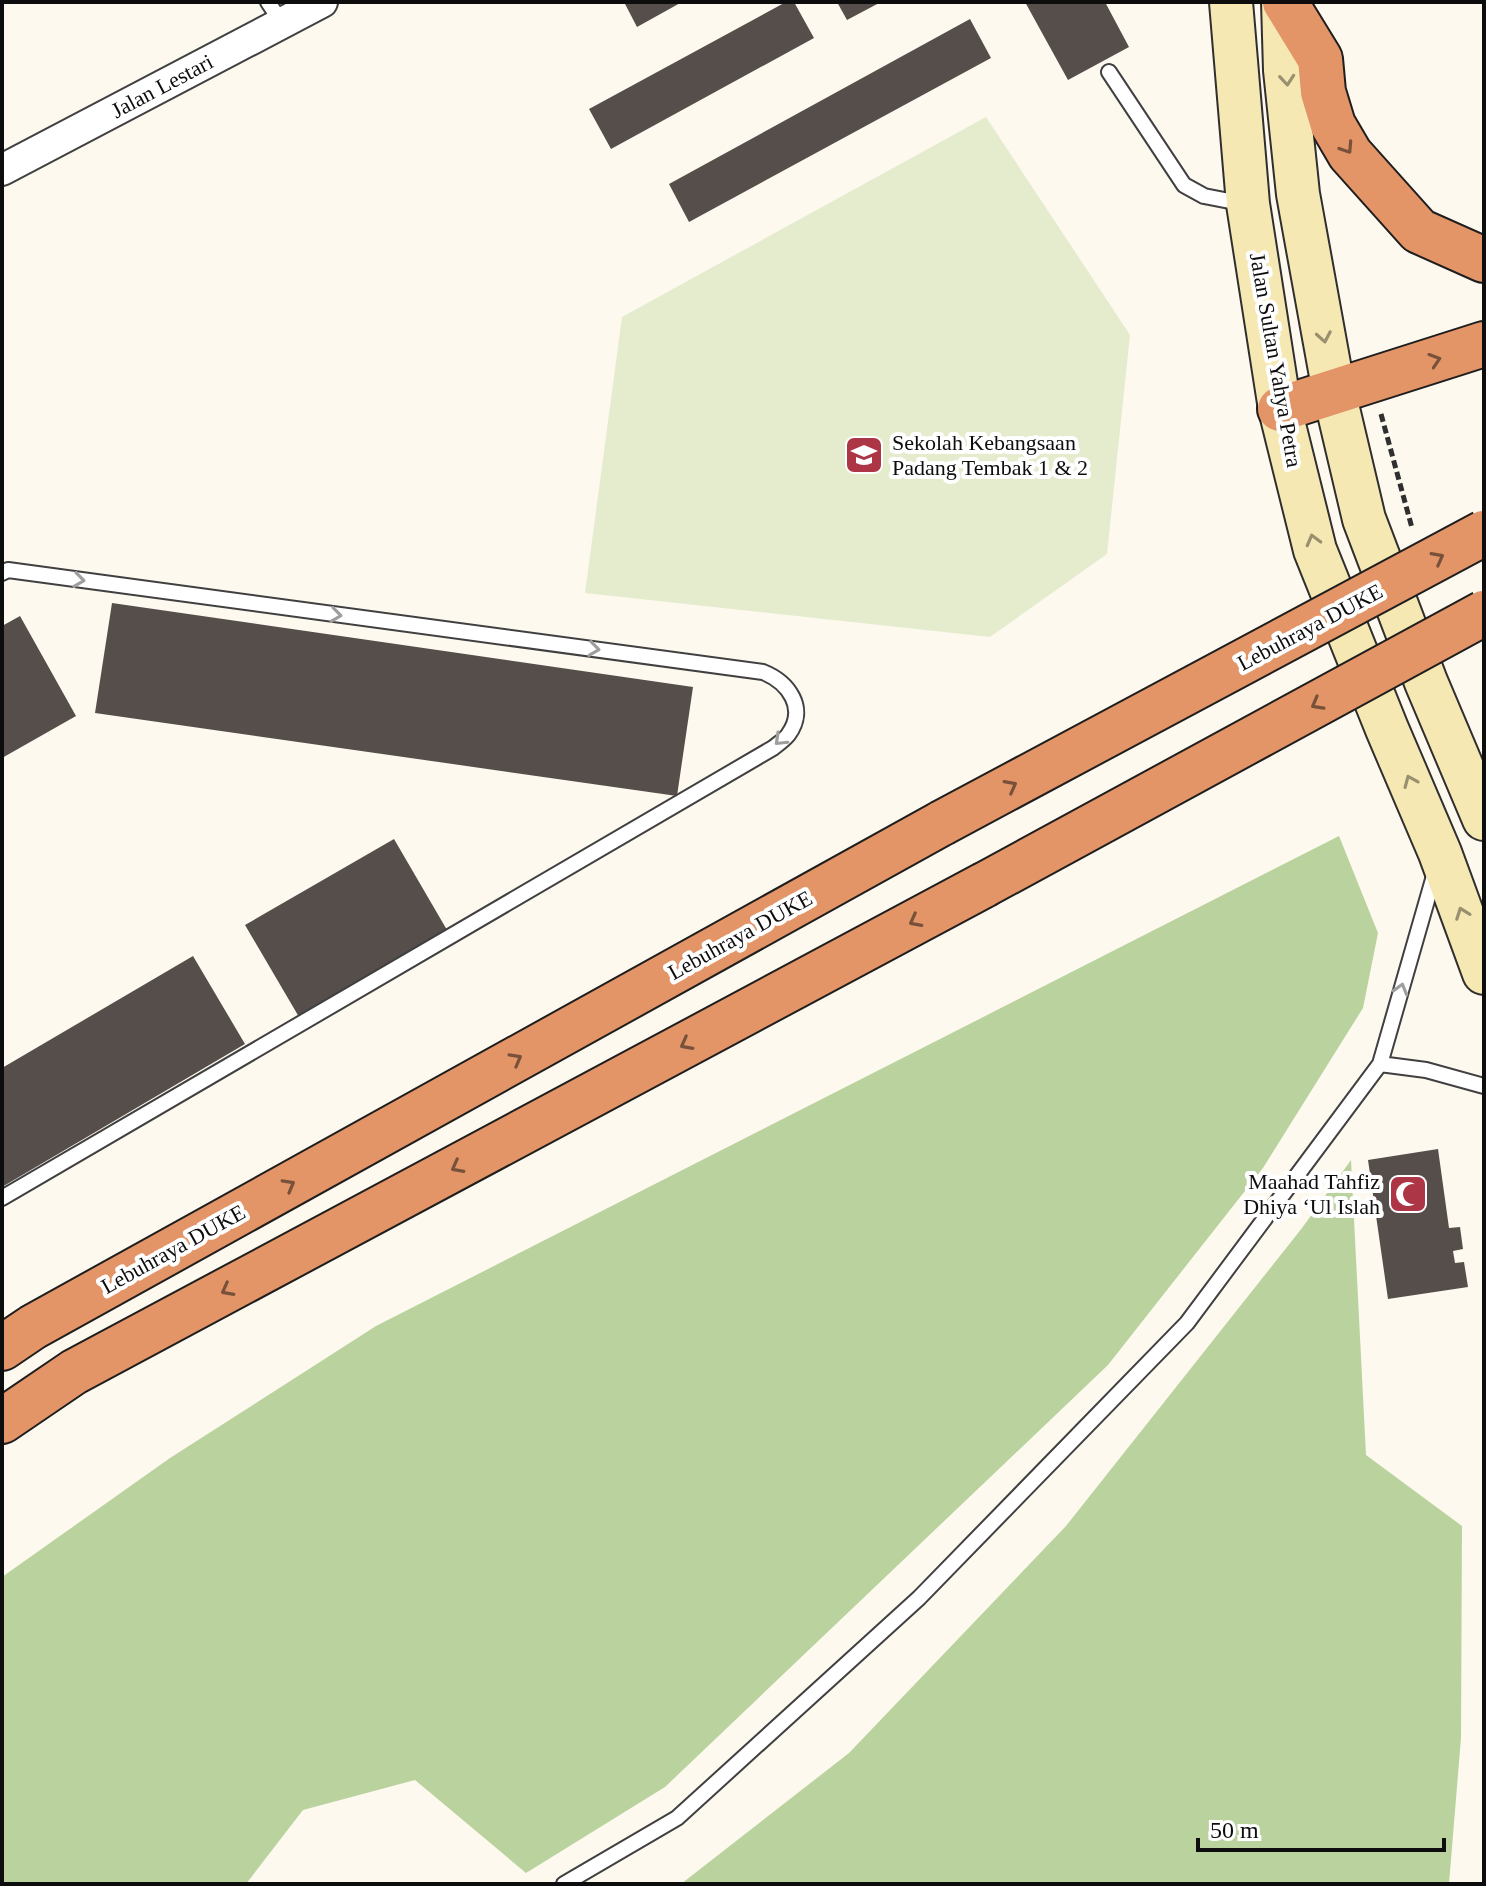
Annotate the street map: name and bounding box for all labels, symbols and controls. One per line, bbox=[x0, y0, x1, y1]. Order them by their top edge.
street label: Jalan Lestari bbox=[107, 49, 217, 123]
one-way arrow bbox=[1278, 74, 1295, 87]
one-way arrow bbox=[1338, 139, 1353, 154]
street label: Jalan Sultan Yahya Petra bbox=[1245, 251, 1307, 470]
one-way arrow bbox=[1314, 330, 1331, 344]
one-way arrow bbox=[1427, 353, 1441, 369]
place label: Sekolah Kebangsaan Padang Tembak 1 & 2 bbox=[892, 430, 1088, 480]
school or university icon: Sekolah Kebangsaan Padang Tembak 1 & 2 bbox=[843, 434, 885, 476]
one-way arrow bbox=[1306, 534, 1323, 548]
one-way arrow bbox=[1429, 552, 1444, 568]
one-way arrow bbox=[72, 571, 86, 588]
street label: Lebuhraya DUKE bbox=[1233, 578, 1387, 676]
one-way arrow bbox=[330, 606, 343, 623]
one-way arrow bbox=[587, 640, 601, 657]
one-way arrow bbox=[1311, 694, 1325, 709]
one-way arrow bbox=[775, 731, 789, 746]
one-way arrow bbox=[1403, 775, 1419, 789]
one-way arrow bbox=[1003, 781, 1018, 796]
street label: Lebuhraya DUKE bbox=[664, 885, 816, 985]
one-way arrow bbox=[1455, 907, 1472, 921]
one-way arrow bbox=[908, 912, 923, 927]
one-way arrow bbox=[1392, 983, 1408, 997]
one-way arrow bbox=[679, 1035, 694, 1050]
one-way arrow bbox=[507, 1053, 522, 1069]
one-way arrow bbox=[450, 1158, 465, 1173]
place label: Maahad Tahfiz Dhiya ‘Ul Islah bbox=[1243, 1169, 1380, 1219]
mosque icon: Maahad Tahfiz Dhiya ‘Ul Islah bbox=[1387, 1173, 1429, 1215]
one-way arrow bbox=[280, 1179, 294, 1195]
street label: Lebuhraya DUKE bbox=[97, 1199, 249, 1299]
one-way arrow bbox=[222, 1280, 236, 1296]
scale bar bbox=[1198, 1802, 1444, 1852]
text: 50 m bbox=[1210, 1817, 1259, 1843]

